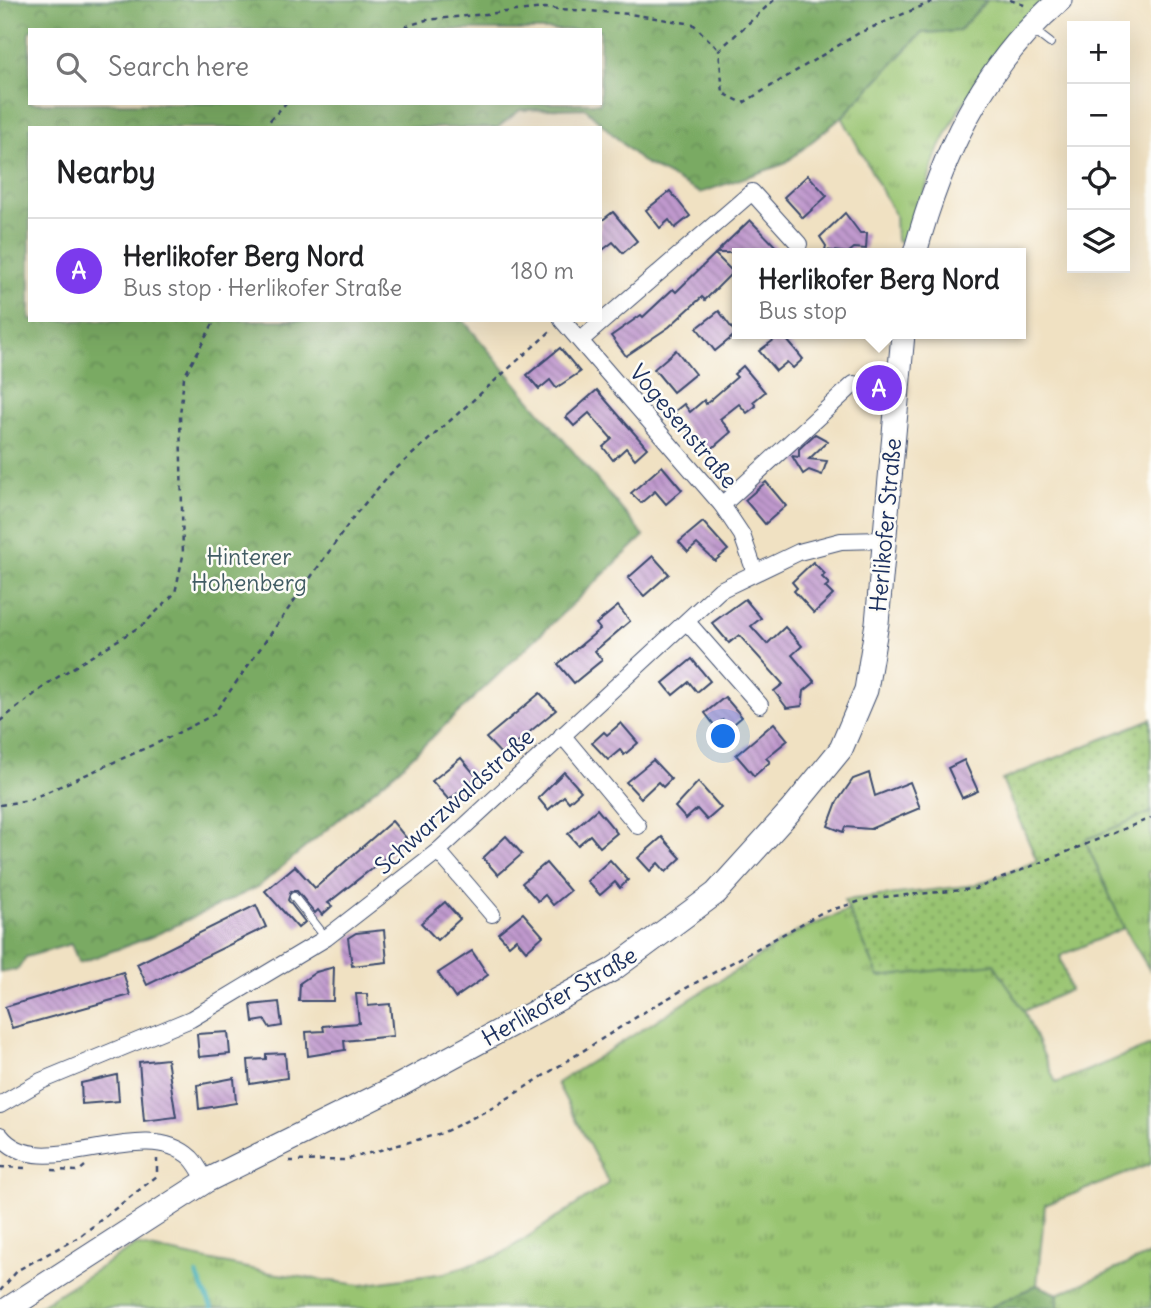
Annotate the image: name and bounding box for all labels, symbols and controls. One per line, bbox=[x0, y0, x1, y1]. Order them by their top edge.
map controls bbox=[1067, 21, 1130, 273]
button: + bbox=[1067, 21, 1130, 84]
search box bbox=[28, 28, 602, 105]
icon: search bbox=[52, 48, 90, 86]
text: Search here bbox=[108, 50, 249, 83]
button: − bbox=[1067, 84, 1130, 147]
button: locate bbox=[1067, 147, 1130, 210]
text: Nearby bbox=[56, 153, 156, 191]
button: layers bbox=[1067, 210, 1130, 273]
text: Herlikofer Berg Nord bbox=[123, 240, 364, 273]
popup bbox=[732, 248, 1026, 339]
text: A bbox=[72, 256, 86, 285]
text: 180 m bbox=[511, 256, 574, 285]
text: Herlikofer Berg Nord bbox=[759, 263, 999, 296]
text: Bus stop · Herlikofer Straße bbox=[123, 273, 402, 302]
text: Bus stop bbox=[759, 296, 847, 325]
street label: Vogesenstraße bbox=[624, 358, 744, 494]
pin: A bbox=[856, 362, 902, 414]
street label: Herlikofer Straße bbox=[863, 437, 907, 613]
park label: Hinterer Hohenberg bbox=[191, 542, 307, 597]
your location bbox=[706, 719, 740, 753]
street label: Schwarzwaldstraße bbox=[368, 722, 540, 880]
street label: Herlikofer Straße bbox=[476, 940, 642, 1052]

